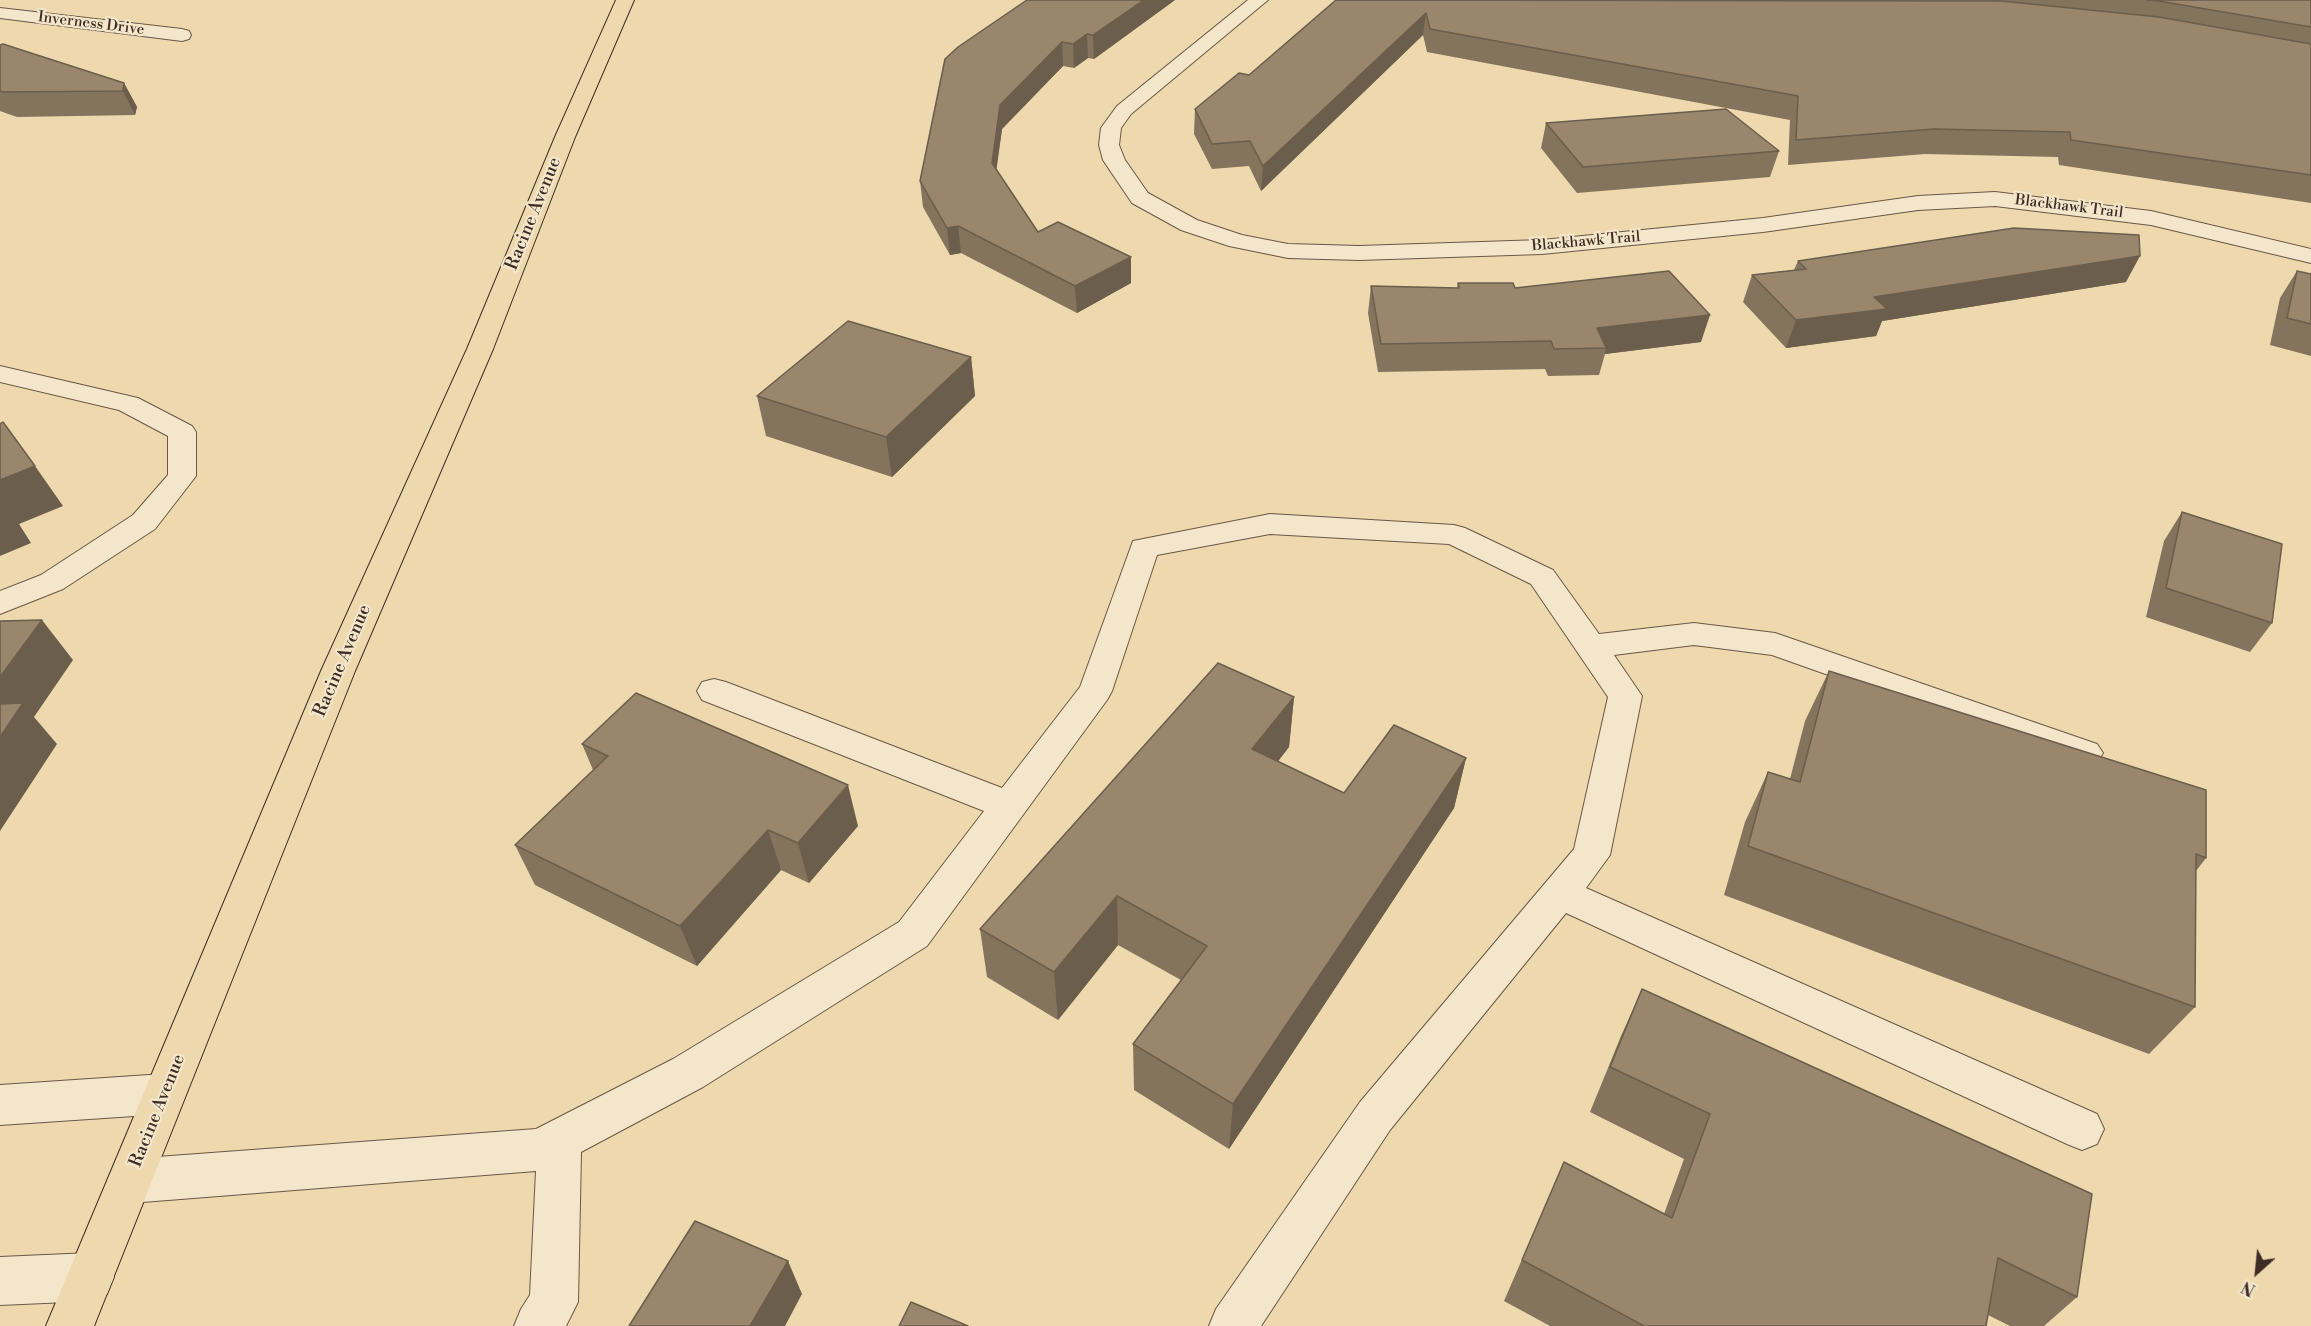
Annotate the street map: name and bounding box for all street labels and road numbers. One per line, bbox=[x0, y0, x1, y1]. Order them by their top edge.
street label: Inverness Drive bbox=[37, 9, 145, 39]
street label: Racine Avenue bbox=[502, 154, 566, 274]
street label: Blackhawk Trail bbox=[2014, 191, 2124, 223]
street label: Blackhawk Trail bbox=[1531, 228, 1641, 256]
street label: Racine Avenue bbox=[310, 602, 376, 720]
street label: Racine Avenue bbox=[126, 1051, 190, 1171]

